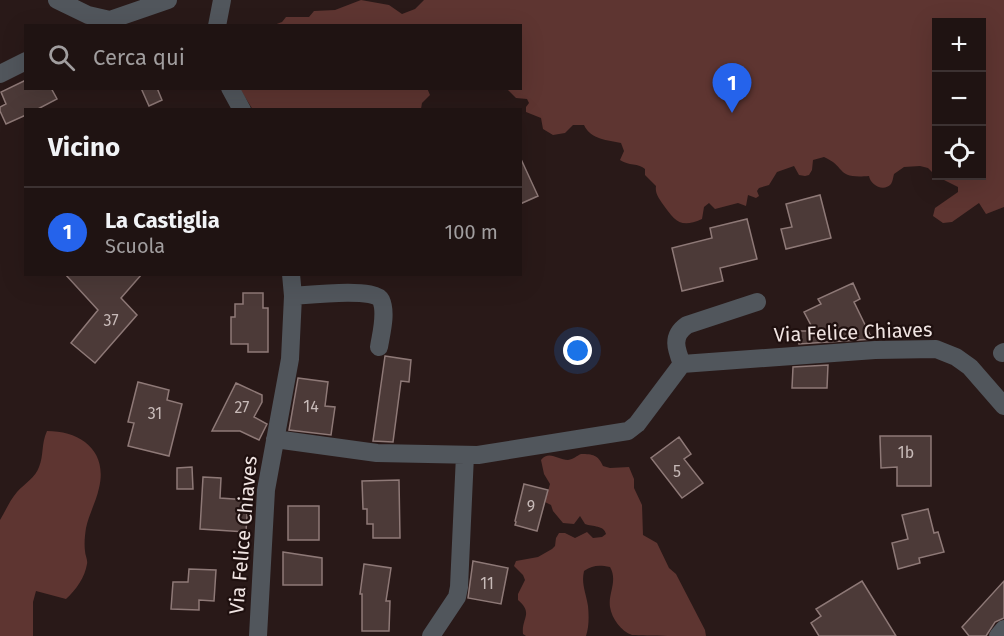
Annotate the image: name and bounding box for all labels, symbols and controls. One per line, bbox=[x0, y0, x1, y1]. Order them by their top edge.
map controls bbox=[932, 18, 986, 180]
button: + bbox=[932, 18, 986, 72]
search box bbox=[24, 24, 522, 90]
icon: search bbox=[45, 41, 78, 74]
text: Cerca qui bbox=[93, 44, 185, 71]
pin: 1 bbox=[712, 63, 752, 113]
button: − bbox=[932, 72, 986, 126]
button: locate bbox=[932, 126, 986, 180]
text: Vicino bbox=[48, 132, 120, 163]
text: La Castiglia bbox=[105, 207, 220, 234]
text: 1 bbox=[63, 220, 72, 244]
text: 100 m bbox=[445, 220, 498, 244]
text: Scuola bbox=[105, 234, 165, 258]
house number: 37 bbox=[103, 311, 119, 330]
street label: Via Felice Chiaves bbox=[773, 317, 933, 347]
your location bbox=[563, 336, 592, 365]
house number: 14 bbox=[303, 397, 319, 416]
house number: 27 bbox=[235, 398, 249, 417]
house number: 31 bbox=[148, 404, 162, 423]
house number: 1b bbox=[898, 443, 914, 462]
street label: Via Felice Chiaves bbox=[224, 455, 262, 615]
house number: 5 bbox=[673, 462, 681, 481]
house number: 9 bbox=[527, 497, 535, 516]
house number: 11 bbox=[480, 574, 494, 593]

